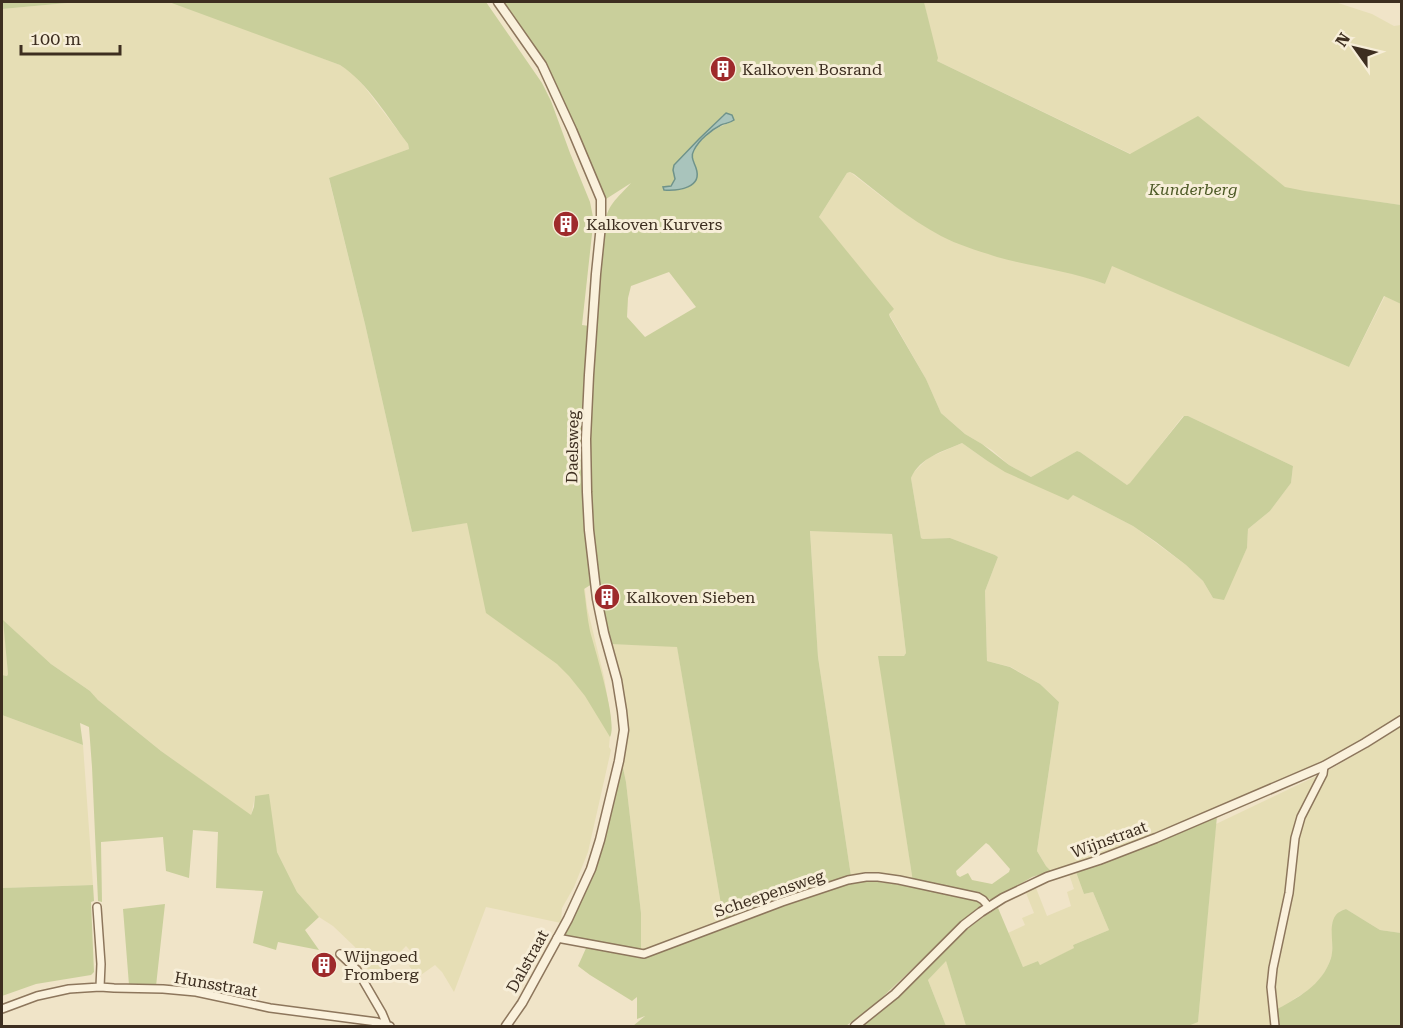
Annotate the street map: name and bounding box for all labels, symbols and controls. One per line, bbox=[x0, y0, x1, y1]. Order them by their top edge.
scale bar bbox=[21, 18, 120, 56]
north arrow bbox=[1325, 18, 1385, 78]
text: 100 m bbox=[30, 28, 81, 49]
text: N bbox=[1332, 29, 1354, 50]
building icon: Kalkoven Bosrand bbox=[708, 54, 738, 84]
place label: Kalkoven Bosrand bbox=[742, 60, 882, 79]
park label: Kunderberg bbox=[1148, 180, 1237, 199]
building icon: Kalkoven Kurvers bbox=[551, 209, 581, 239]
place label: Kalkoven Kurvers bbox=[586, 215, 723, 234]
street label: Daelsweg bbox=[562, 410, 583, 484]
building icon: Kalkoven Sieben bbox=[592, 582, 622, 612]
place label: Kalkoven Sieben bbox=[626, 588, 755, 607]
street label: Wijnstraat bbox=[1069, 817, 1150, 862]
street label: Scheepensweg bbox=[712, 865, 827, 921]
street label: Dalstraat bbox=[502, 926, 552, 996]
place label: Wijngoed Fromberg bbox=[344, 947, 419, 984]
building icon: Wijngoed Fromberg bbox=[309, 950, 339, 980]
street label: Hunsstraat bbox=[173, 968, 259, 1001]

